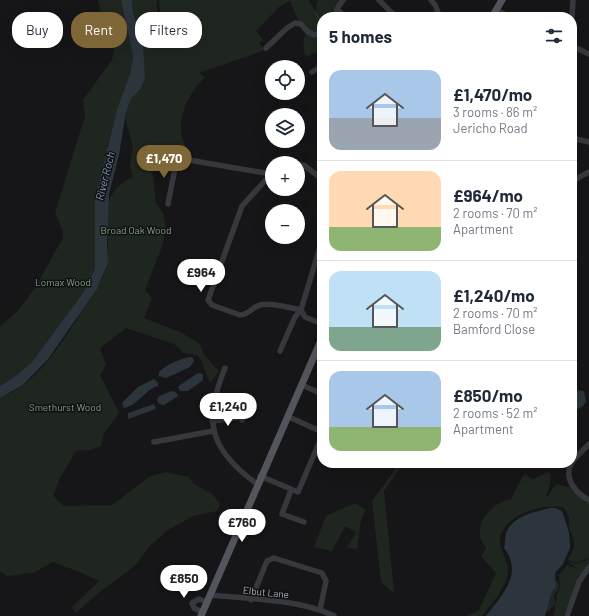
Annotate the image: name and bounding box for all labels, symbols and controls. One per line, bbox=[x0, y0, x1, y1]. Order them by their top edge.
chip: Buy bbox=[12, 12, 63, 48]
chip: Rent bbox=[71, 12, 127, 48]
chip: Filters bbox=[135, 12, 202, 48]
icon: filters bbox=[543, 25, 565, 47]
text: 5 homes bbox=[329, 26, 392, 46]
map controls bbox=[265, 60, 305, 244]
button: locate bbox=[265, 60, 305, 100]
text: £1,470/mo bbox=[453, 84, 532, 104]
icon: home bbox=[361, 86, 409, 134]
text: 3 rooms · 86 m² bbox=[453, 104, 537, 120]
button: layers bbox=[265, 108, 305, 148]
text: Jericho Road bbox=[453, 120, 528, 136]
pin: £1,470 bbox=[131, 145, 197, 179]
water label: River Roch bbox=[92, 150, 117, 201]
text: £1,470 bbox=[146, 150, 182, 166]
button: + bbox=[265, 156, 305, 196]
text: £964/mo bbox=[453, 185, 523, 205]
icon: home bbox=[361, 187, 409, 235]
button: − bbox=[265, 204, 305, 244]
text: 2 rooms · 70 m² bbox=[453, 205, 537, 221]
text: Apartment bbox=[453, 221, 514, 237]
park label: Broad Oak Wood bbox=[101, 224, 171, 236]
pin: £964 bbox=[177, 259, 225, 293]
text: £964 bbox=[186, 264, 216, 280]
park label: Lomax Wood bbox=[35, 276, 91, 288]
text: £1,240/mo bbox=[453, 285, 535, 305]
icon: home bbox=[361, 287, 409, 335]
text: 2 rooms · 70 m² bbox=[453, 305, 537, 321]
text: Bamford Close bbox=[453, 321, 535, 337]
text: £850/mo bbox=[453, 385, 523, 405]
icon: home bbox=[361, 387, 409, 435]
pin: £1,240 bbox=[195, 393, 261, 427]
text: £1,240 bbox=[209, 398, 247, 414]
park label: Smethurst Wood bbox=[29, 401, 101, 413]
text: 2 rooms · 52 m² bbox=[453, 405, 538, 421]
text: Apartment bbox=[453, 421, 514, 437]
pin: £760 bbox=[218, 509, 266, 543]
text: £760 bbox=[228, 514, 256, 530]
pin: £850 bbox=[160, 565, 208, 599]
text: £850 bbox=[169, 570, 199, 586]
street label: Elbut Lane bbox=[242, 584, 290, 600]

